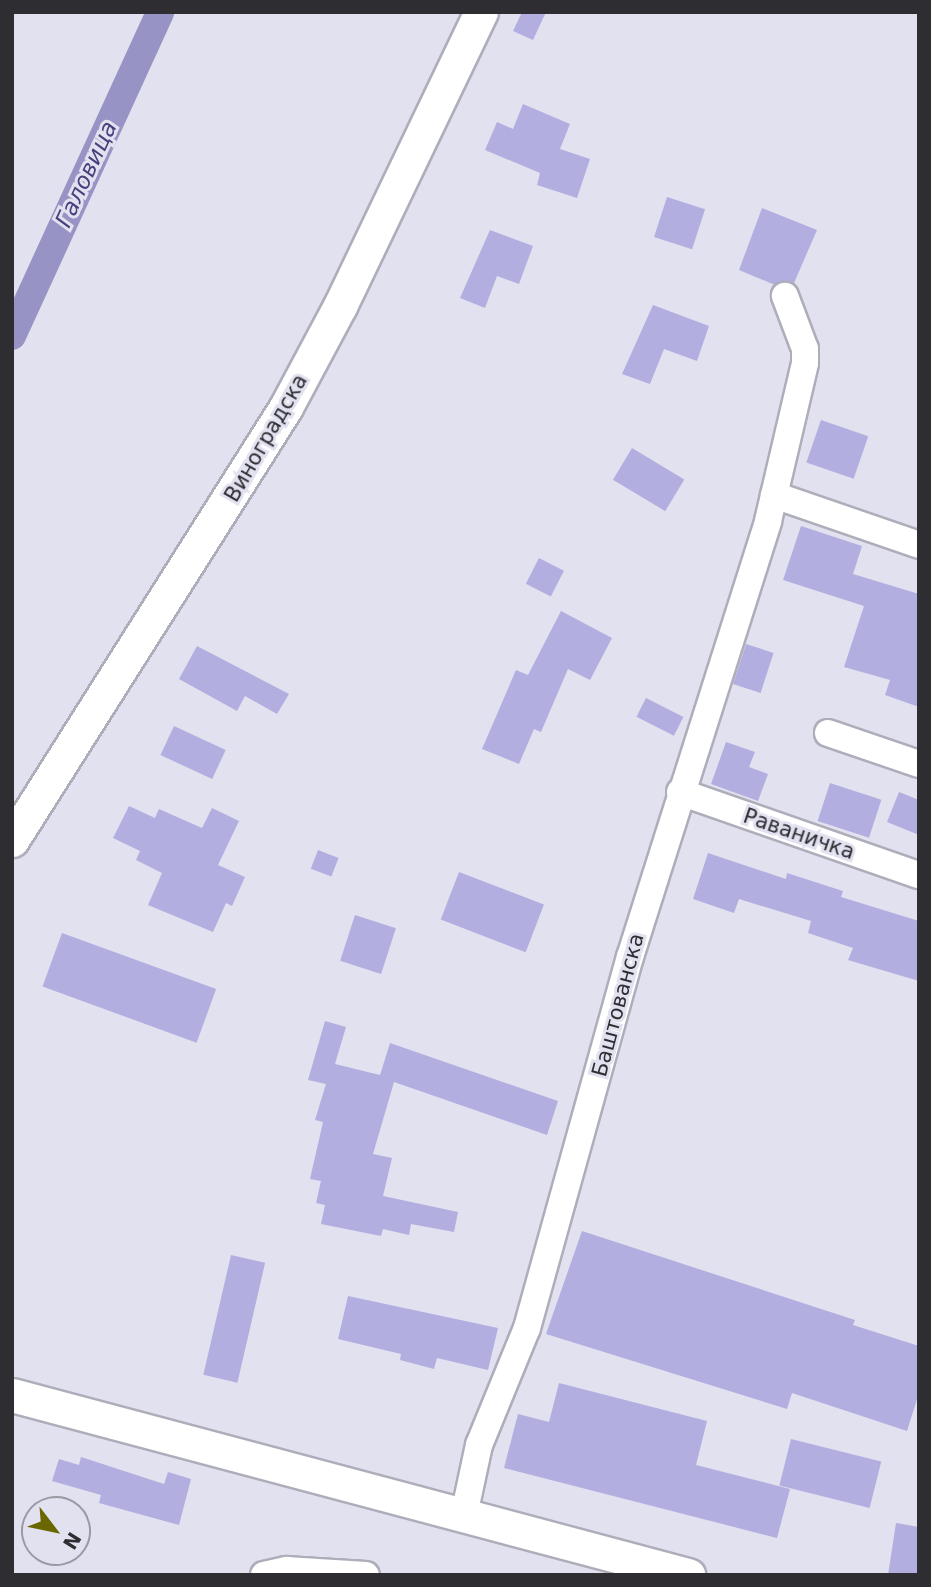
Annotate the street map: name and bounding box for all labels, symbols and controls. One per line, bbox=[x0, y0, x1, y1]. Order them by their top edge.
water label: Галовица bbox=[49, 117, 123, 231]
street label: Виноградска bbox=[219, 370, 313, 506]
street label: Раваничка bbox=[740, 803, 858, 865]
street label: Баштованска bbox=[587, 930, 649, 1080]
north arrow bbox=[21, 1496, 91, 1566]
text: N bbox=[59, 1528, 86, 1554]

